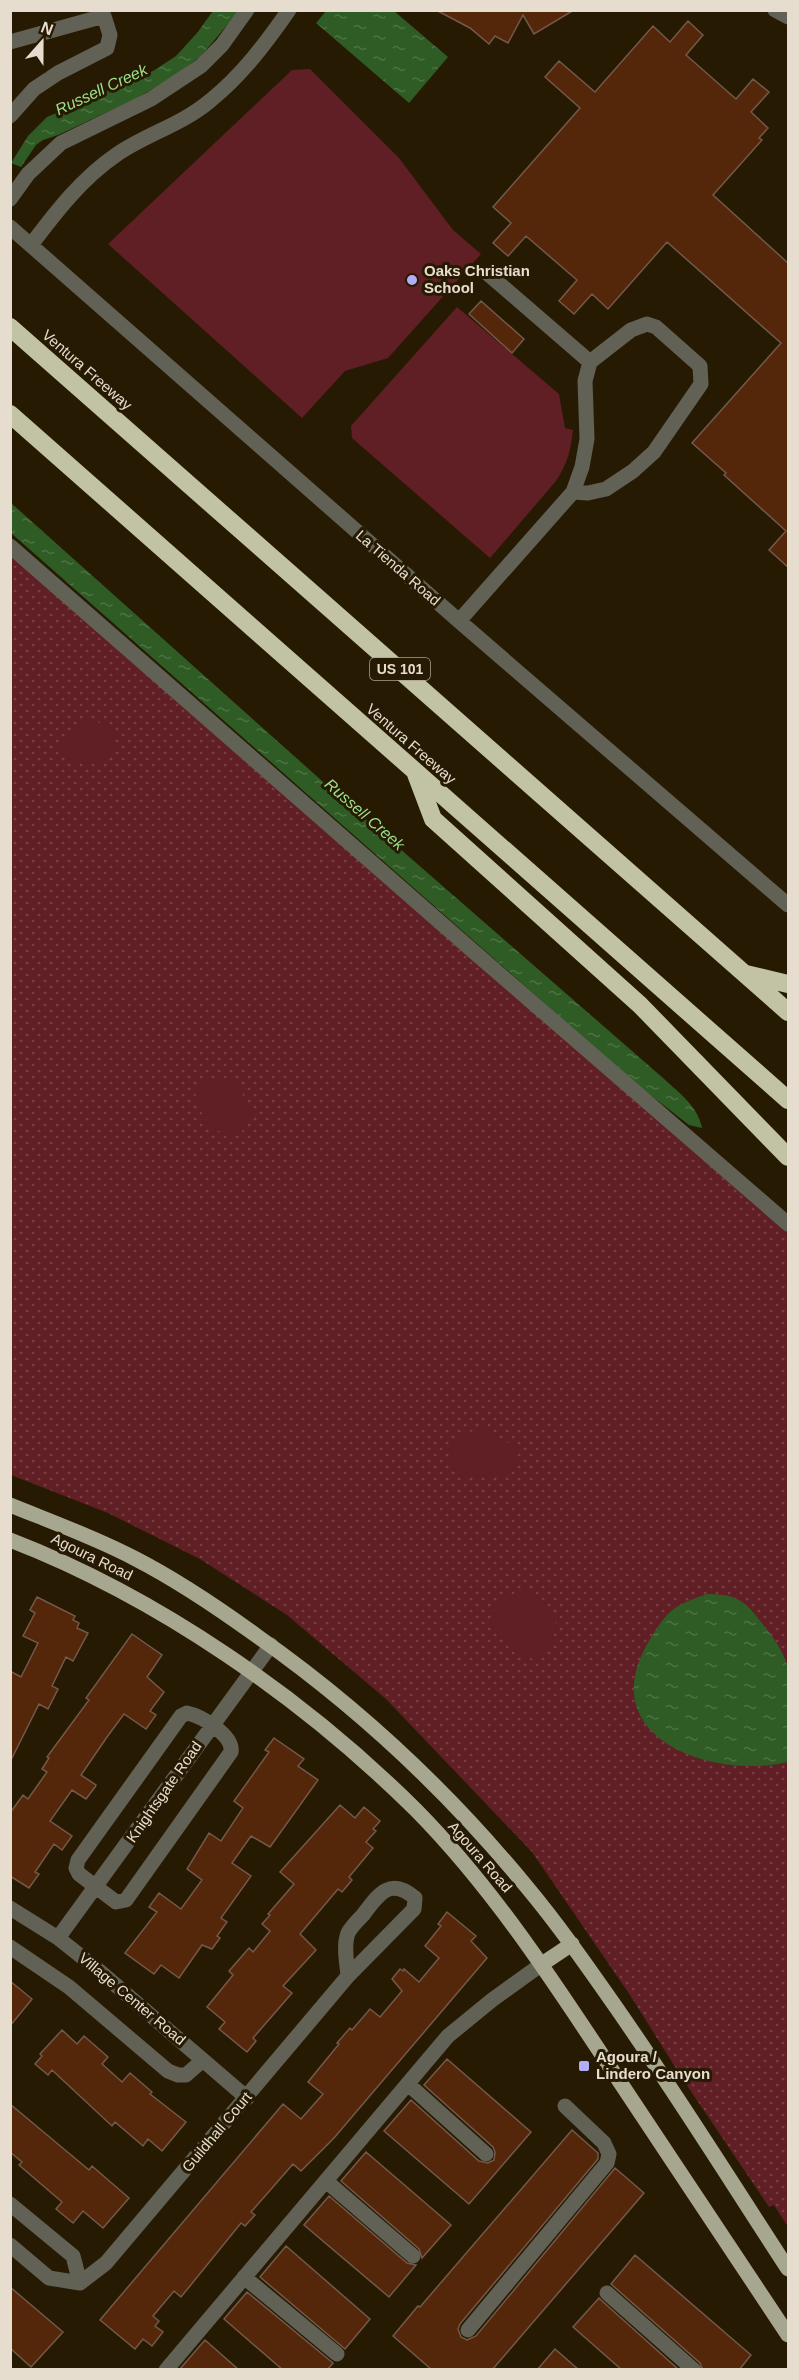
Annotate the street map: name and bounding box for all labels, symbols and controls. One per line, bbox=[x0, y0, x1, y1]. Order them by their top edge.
north arrow bbox=[12, 12, 72, 72]
text: N bbox=[39, 18, 56, 38]
water label: Russell Creek bbox=[52, 60, 151, 118]
place label: Oaks Christian School bbox=[424, 262, 530, 296]
marker: Oaks Christian School bbox=[405, 273, 419, 287]
street label: Ventura Freeway bbox=[39, 326, 136, 414]
street label: La Tienda Road bbox=[353, 526, 444, 609]
road number: US 101 bbox=[370, 658, 430, 680]
street label: Ventura Freeway bbox=[363, 700, 460, 788]
water label: Russell Creek bbox=[322, 775, 409, 854]
street label: Agoura Road bbox=[49, 1530, 136, 1584]
street label: Knightsgate Road bbox=[122, 1738, 205, 1845]
street label: Agoura Road bbox=[445, 1818, 516, 1896]
street label: Village Center Road bbox=[76, 1949, 189, 2048]
place label: Agoura / Lindero Canyon bbox=[596, 2048, 710, 2082]
marker: Agoura / Lindero Canyon bbox=[577, 2059, 591, 2073]
street label: Guildhall Court bbox=[178, 2088, 256, 2175]

